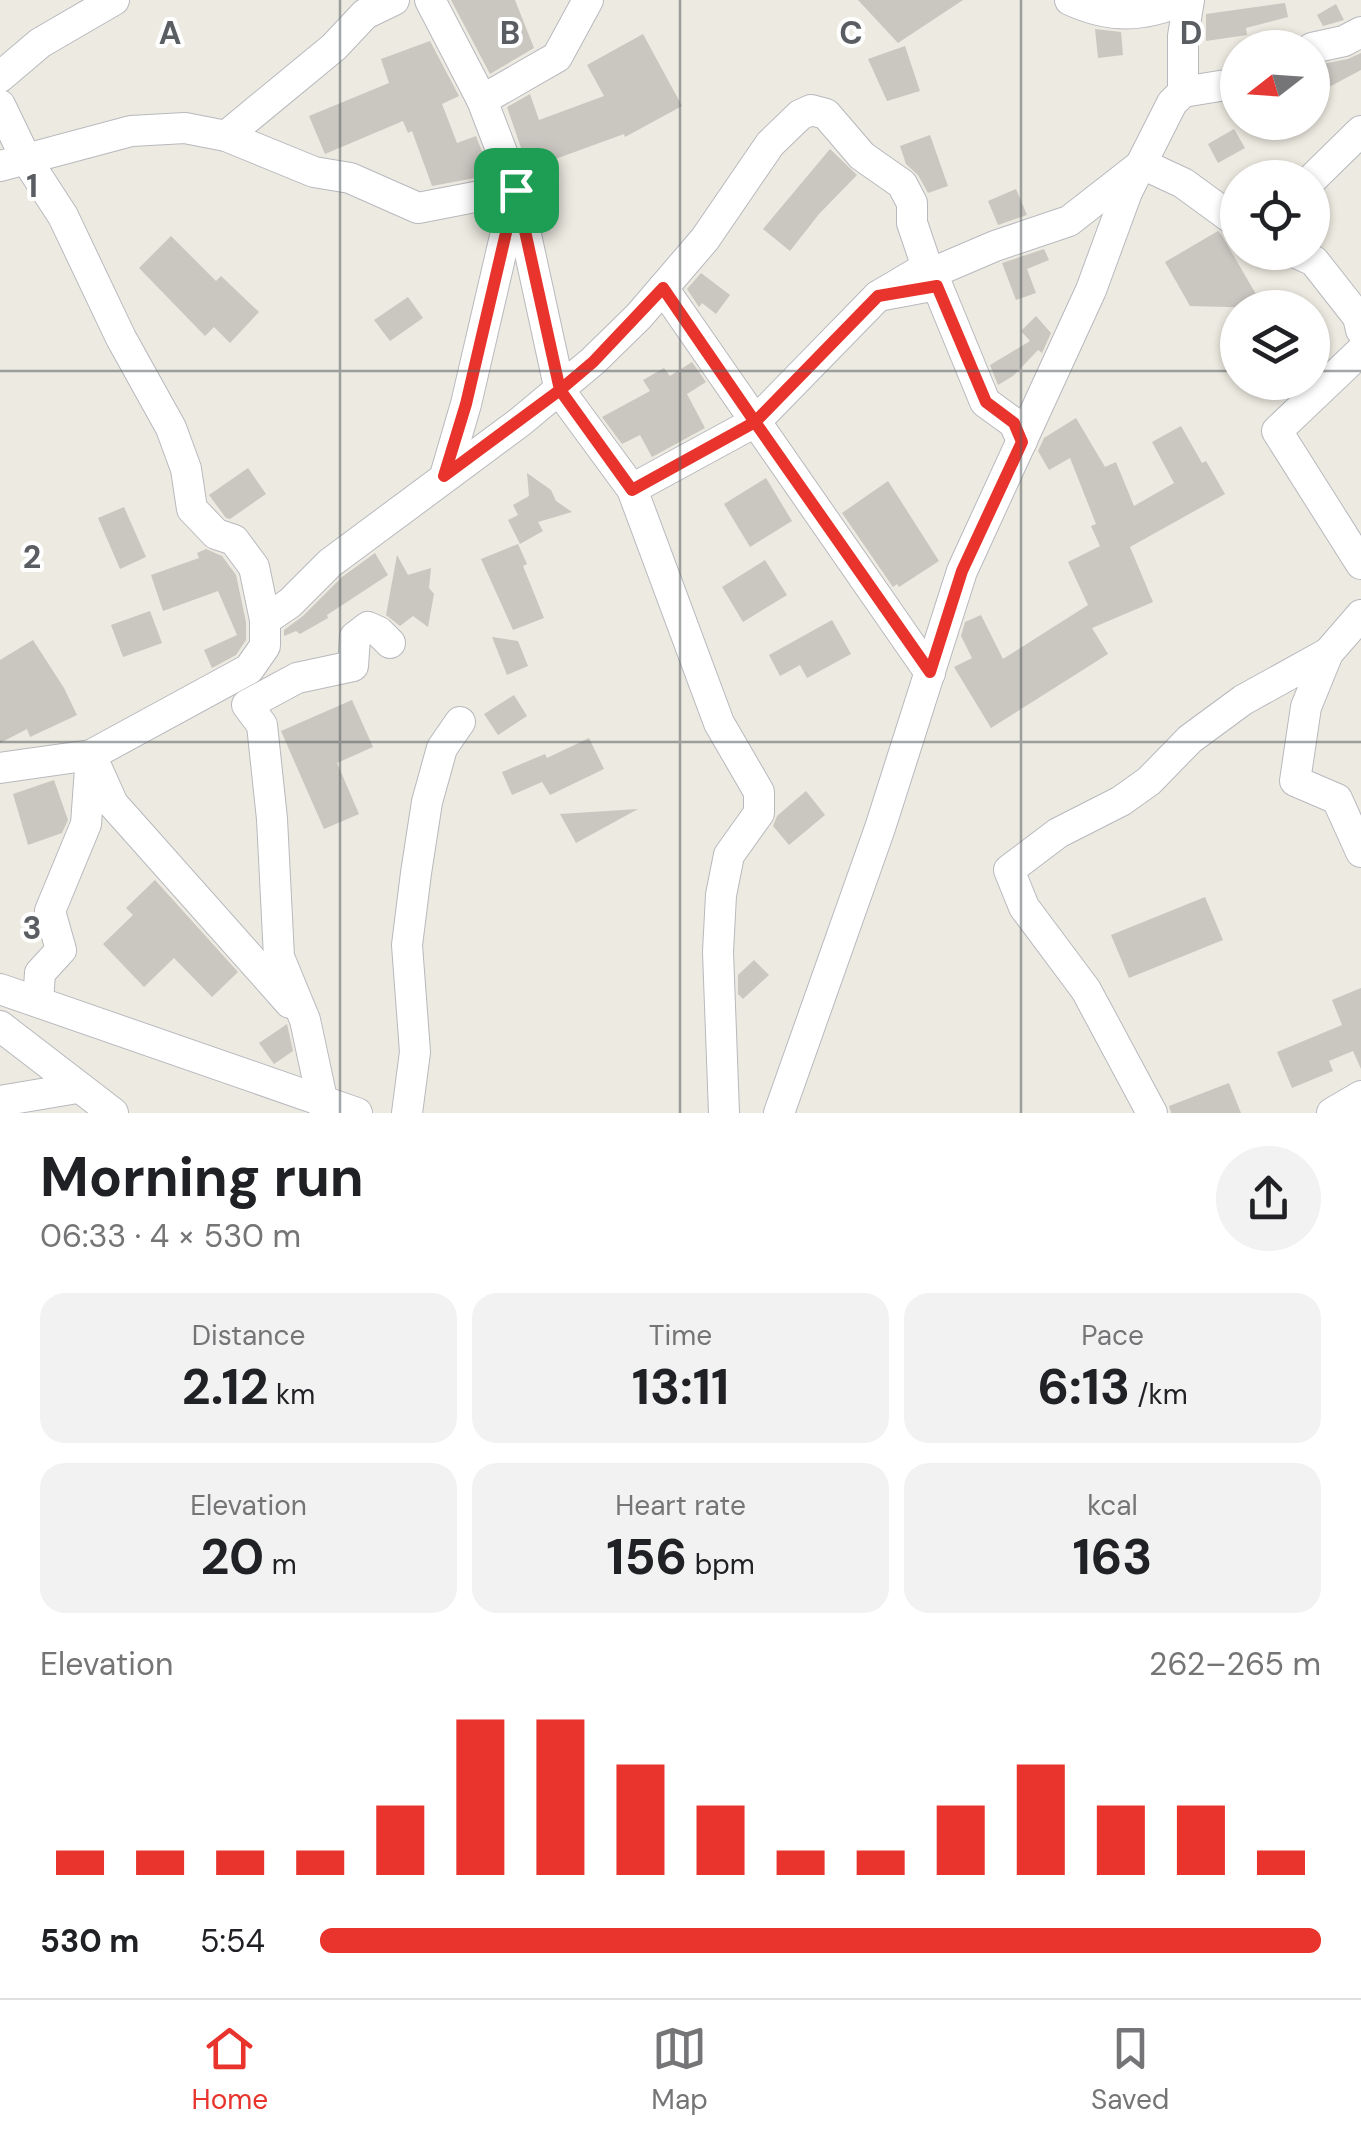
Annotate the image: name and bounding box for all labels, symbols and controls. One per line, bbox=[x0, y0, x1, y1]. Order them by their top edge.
text: A bbox=[159, 12, 181, 54]
text: B bbox=[500, 12, 520, 54]
text: C bbox=[839, 12, 863, 54]
text: D bbox=[1180, 12, 1202, 54]
north arrow bbox=[1220, 30, 1330, 140]
map controls bbox=[1220, 30, 1330, 400]
pin bbox=[474, 148, 559, 233]
button: locate bbox=[1220, 160, 1330, 270]
icon: arrive bbox=[489, 163, 544, 218]
text: 1 bbox=[26, 165, 38, 207]
button: layers bbox=[1220, 290, 1330, 400]
text: 2 bbox=[23, 536, 41, 578]
text: 3 bbox=[22, 907, 42, 949]
text: Morning run bbox=[40, 1141, 364, 1213]
button: share bbox=[1216, 1146, 1321, 1251]
text: 06:33 · 4 × 530 m bbox=[40, 1215, 301, 1257]
text: Distance bbox=[192, 1317, 305, 1354]
text: Time bbox=[649, 1317, 712, 1354]
text: Pace bbox=[1081, 1317, 1144, 1354]
text: 2.12 bbox=[182, 1354, 269, 1420]
text: 13:11 bbox=[632, 1354, 729, 1420]
text: 6:13 bbox=[1037, 1354, 1130, 1420]
text: km bbox=[269, 1376, 315, 1413]
text: /km bbox=[1130, 1376, 1188, 1413]
text: Elevation bbox=[190, 1487, 307, 1524]
text: Heart rate bbox=[615, 1487, 746, 1524]
text: kcal bbox=[1087, 1487, 1138, 1524]
text: 20 bbox=[200, 1524, 264, 1590]
text: 156 bbox=[606, 1524, 687, 1590]
text: 163 bbox=[1072, 1524, 1153, 1590]
text: m bbox=[264, 1546, 297, 1583]
text: bpm bbox=[687, 1546, 755, 1583]
text: Elevation bbox=[40, 1643, 173, 1685]
text: 262–265 m bbox=[1149, 1643, 1321, 1685]
text: 530 m bbox=[40, 1920, 139, 1962]
text: 5:54 bbox=[200, 1920, 265, 1962]
tab: Home bbox=[192, 2021, 268, 2118]
tab: Map bbox=[651, 2021, 708, 2118]
tab: Saved bbox=[1091, 2021, 1169, 2118]

